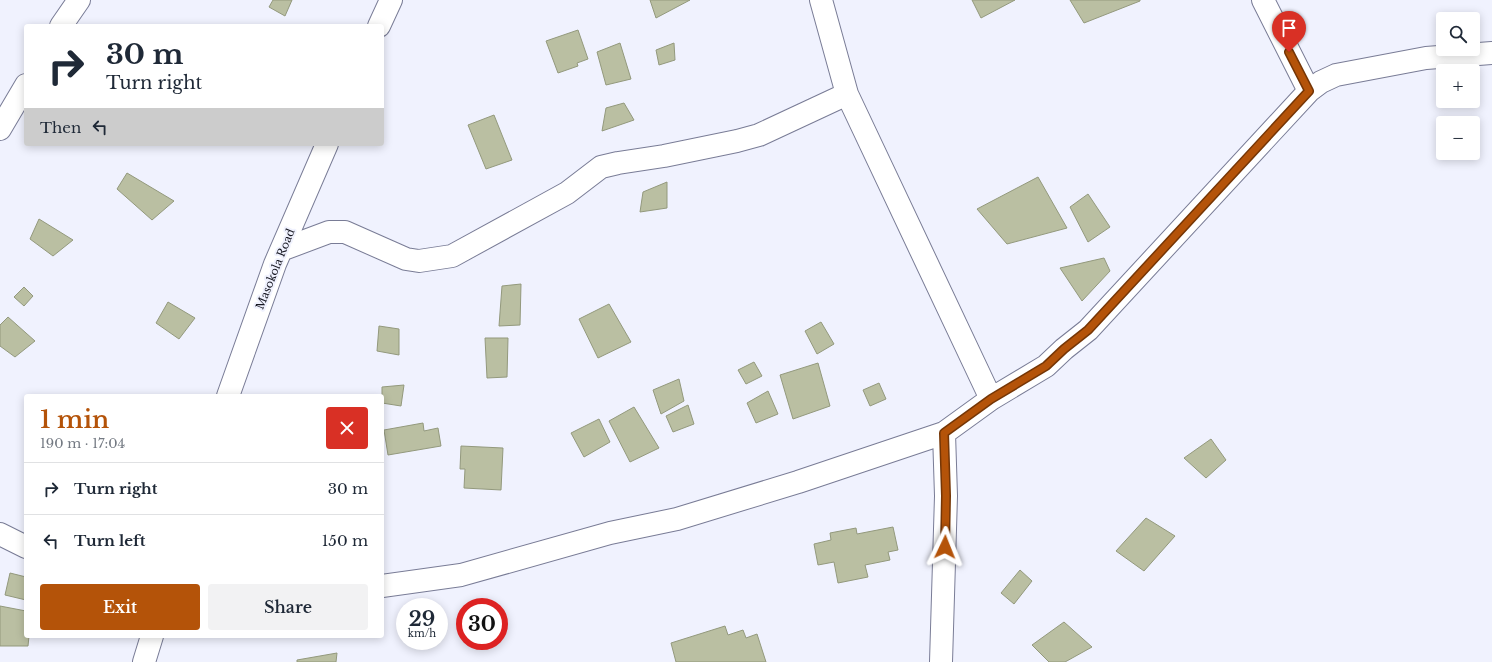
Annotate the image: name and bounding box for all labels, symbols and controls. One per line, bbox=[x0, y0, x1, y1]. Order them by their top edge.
pin bbox=[1272, 11, 1306, 52]
map controls bbox=[1436, 12, 1480, 160]
button: search bbox=[1436, 12, 1480, 56]
icon: arrive bbox=[1278, 17, 1300, 39]
text: 30 m bbox=[106, 37, 183, 72]
icon: right bbox=[40, 40, 92, 92]
button: + bbox=[1436, 64, 1480, 108]
text: Turn right bbox=[106, 72, 202, 94]
icon: left bbox=[89, 116, 111, 138]
button: − bbox=[1436, 116, 1480, 160]
text: Then bbox=[40, 118, 81, 137]
street label: Masokola Road bbox=[252, 226, 298, 311]
text: 1 min bbox=[40, 405, 109, 434]
button: close bbox=[326, 407, 368, 449]
text: 190 m · 17:04 bbox=[40, 435, 125, 452]
icon: right bbox=[40, 478, 62, 500]
text: Turn right bbox=[74, 479, 157, 498]
text: 30 m bbox=[328, 479, 368, 498]
position arrow bbox=[924, 526, 966, 568]
icon: left bbox=[40, 530, 62, 552]
text: Turn left bbox=[74, 531, 145, 550]
text: 150 m bbox=[322, 531, 368, 550]
button: Exit bbox=[40, 584, 200, 630]
button: Share bbox=[208, 584, 368, 630]
speed limit sign: 30 bbox=[456, 598, 508, 650]
text: 29 bbox=[409, 607, 435, 631]
text: km/h bbox=[408, 627, 436, 640]

